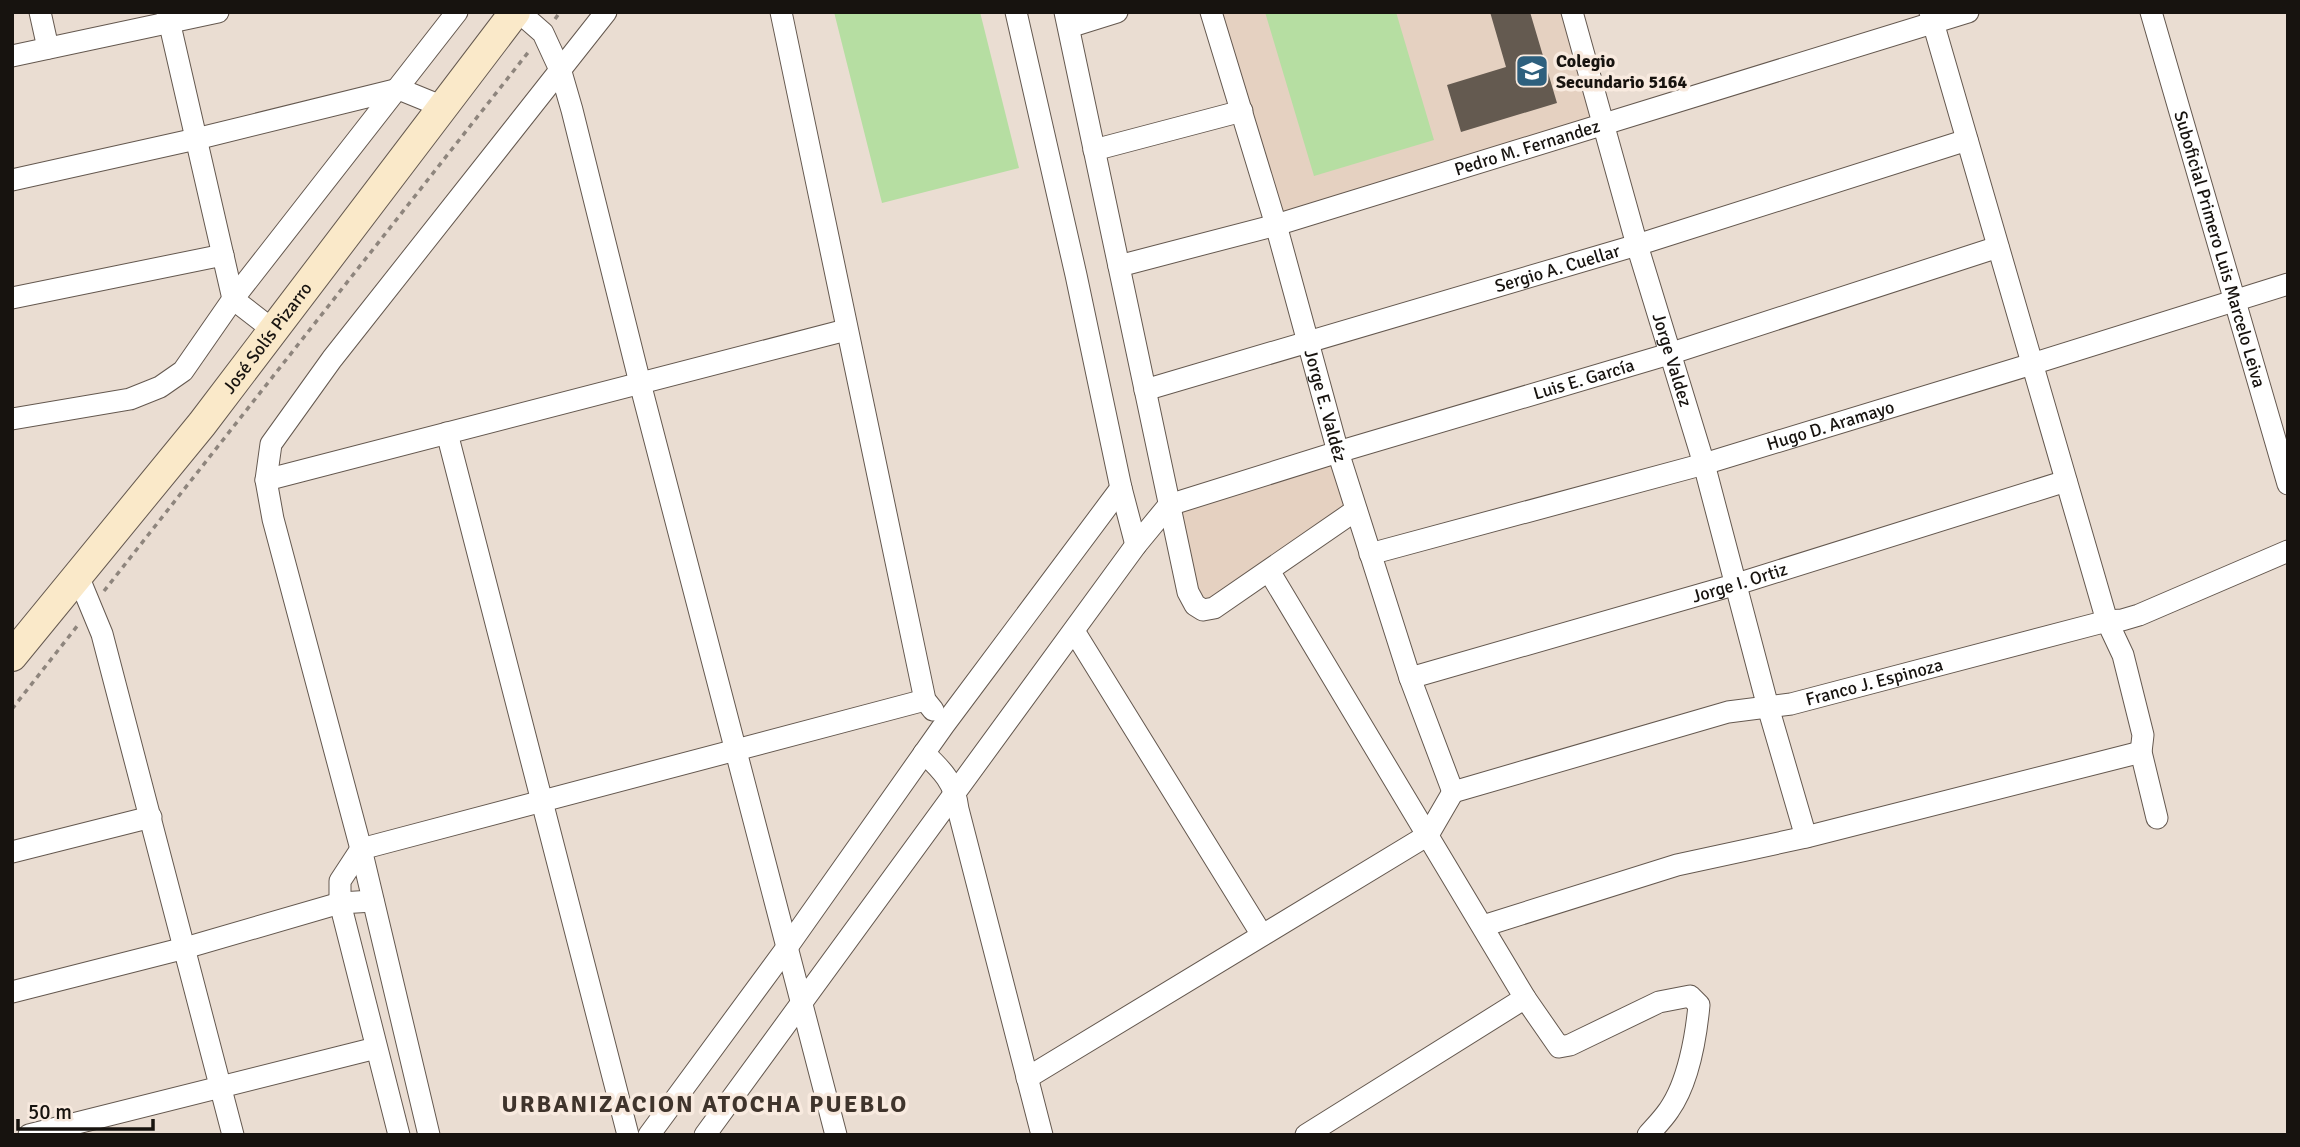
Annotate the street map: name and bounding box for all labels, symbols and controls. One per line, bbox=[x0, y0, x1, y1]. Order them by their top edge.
place label: Colegio Secundario 5164 bbox=[1556, 50, 1688, 93]
school or university icon: Colegio Secundario 5164 bbox=[1513, 52, 1551, 90]
street label: Suboficial Primero Luis Marcelo Leiva bbox=[2169, 108, 2270, 390]
street label: Pedro M. Fernandez bbox=[1452, 115, 1603, 180]
street label: Sergio A. Cuellar bbox=[1492, 239, 1623, 297]
street label: José Solís Pizarro bbox=[218, 278, 317, 398]
street label: Jorge Valdez bbox=[1647, 310, 1697, 409]
street label: Jorge E. Valdéz bbox=[1299, 347, 1351, 465]
street label: Luis E. García bbox=[1531, 354, 1637, 405]
street label: Hugo D. Aramayo bbox=[1764, 396, 1897, 455]
street label: Jorge I. Ortiz bbox=[1689, 558, 1790, 607]
street label: Franco J. Espinoza bbox=[1803, 654, 1945, 711]
scale bar bbox=[18, 1088, 152, 1132]
district label: URBANIZACION ATOCHA PUEBLO bbox=[502, 1089, 908, 1119]
text: 50 m bbox=[28, 1099, 72, 1125]

